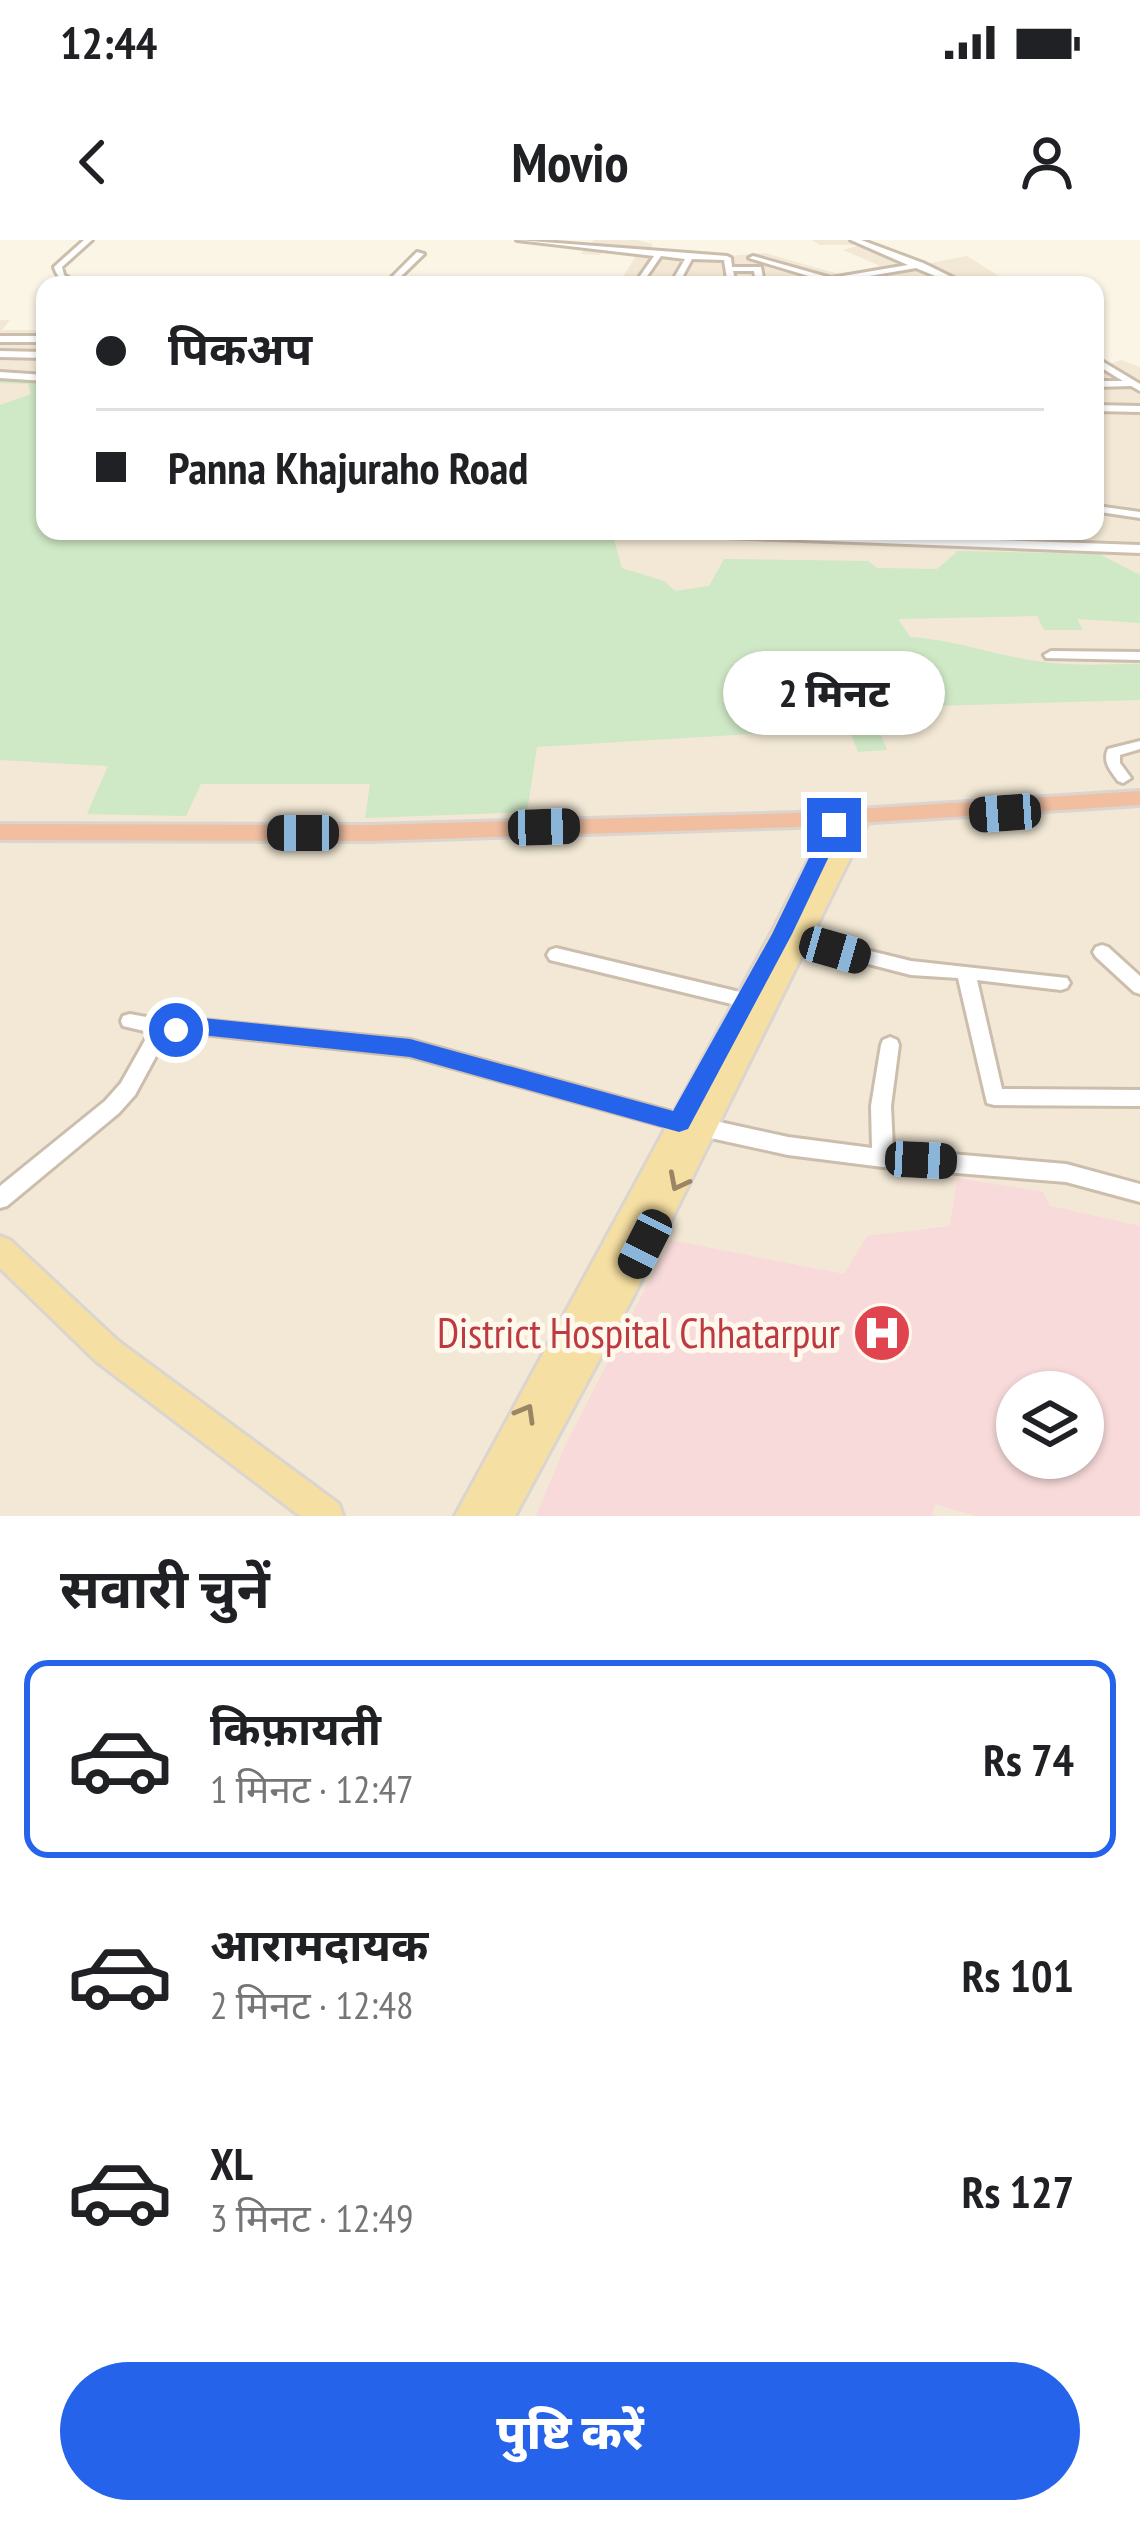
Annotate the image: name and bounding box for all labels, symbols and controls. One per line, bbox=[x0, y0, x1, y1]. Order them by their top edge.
text: 12:44 bbox=[60, 13, 157, 71]
text: Movio bbox=[511, 127, 629, 197]
icon: back bbox=[60, 129, 126, 195]
icon: person bbox=[1014, 129, 1080, 195]
text: पिकअप bbox=[168, 319, 312, 377]
text: Panna Khajuraho Road bbox=[168, 438, 528, 496]
callout: 2 मिनट bbox=[723, 651, 945, 735]
text: 2 मिनट bbox=[779, 667, 889, 718]
car bbox=[968, 793, 1042, 833]
route end bbox=[807, 798, 861, 852]
car bbox=[507, 808, 581, 846]
car bbox=[267, 815, 339, 851]
car bbox=[795, 923, 875, 977]
route start bbox=[149, 1003, 203, 1057]
car bbox=[884, 1140, 958, 1180]
one-way arrow bbox=[669, 1169, 692, 1190]
car bbox=[613, 1204, 677, 1284]
hospital icon: District Hospital Chhatarpur bbox=[851, 1302, 913, 1364]
place label: District Hospital Chhatarpur bbox=[437, 1305, 840, 1360]
map controls bbox=[996, 1371, 1104, 1479]
button: layers bbox=[996, 1371, 1104, 1479]
one-way arrow bbox=[512, 1404, 535, 1426]
text: सवारी चुनें bbox=[60, 1553, 270, 1623]
text: किफ़ायती bbox=[210, 1699, 381, 1757]
icon: car bbox=[66, 1705, 174, 1813]
text: Rs 74 bbox=[983, 1730, 1074, 1788]
text: 1 मिनट · 12:47 bbox=[210, 1763, 414, 1814]
text: आरामदायक bbox=[210, 1915, 428, 1973]
icon: car bbox=[66, 1921, 174, 2029]
text: Rs 101 bbox=[962, 1946, 1074, 2004]
text: 2 मिनट · 12:48 bbox=[210, 1979, 414, 2030]
text: XL bbox=[210, 2134, 253, 2192]
icon: car bbox=[66, 2137, 174, 2245]
text: Rs 127 bbox=[962, 2162, 1074, 2220]
text: 3 मिनट · 12:49 bbox=[210, 2192, 414, 2243]
button: पुष्टि करें bbox=[60, 2362, 1080, 2500]

